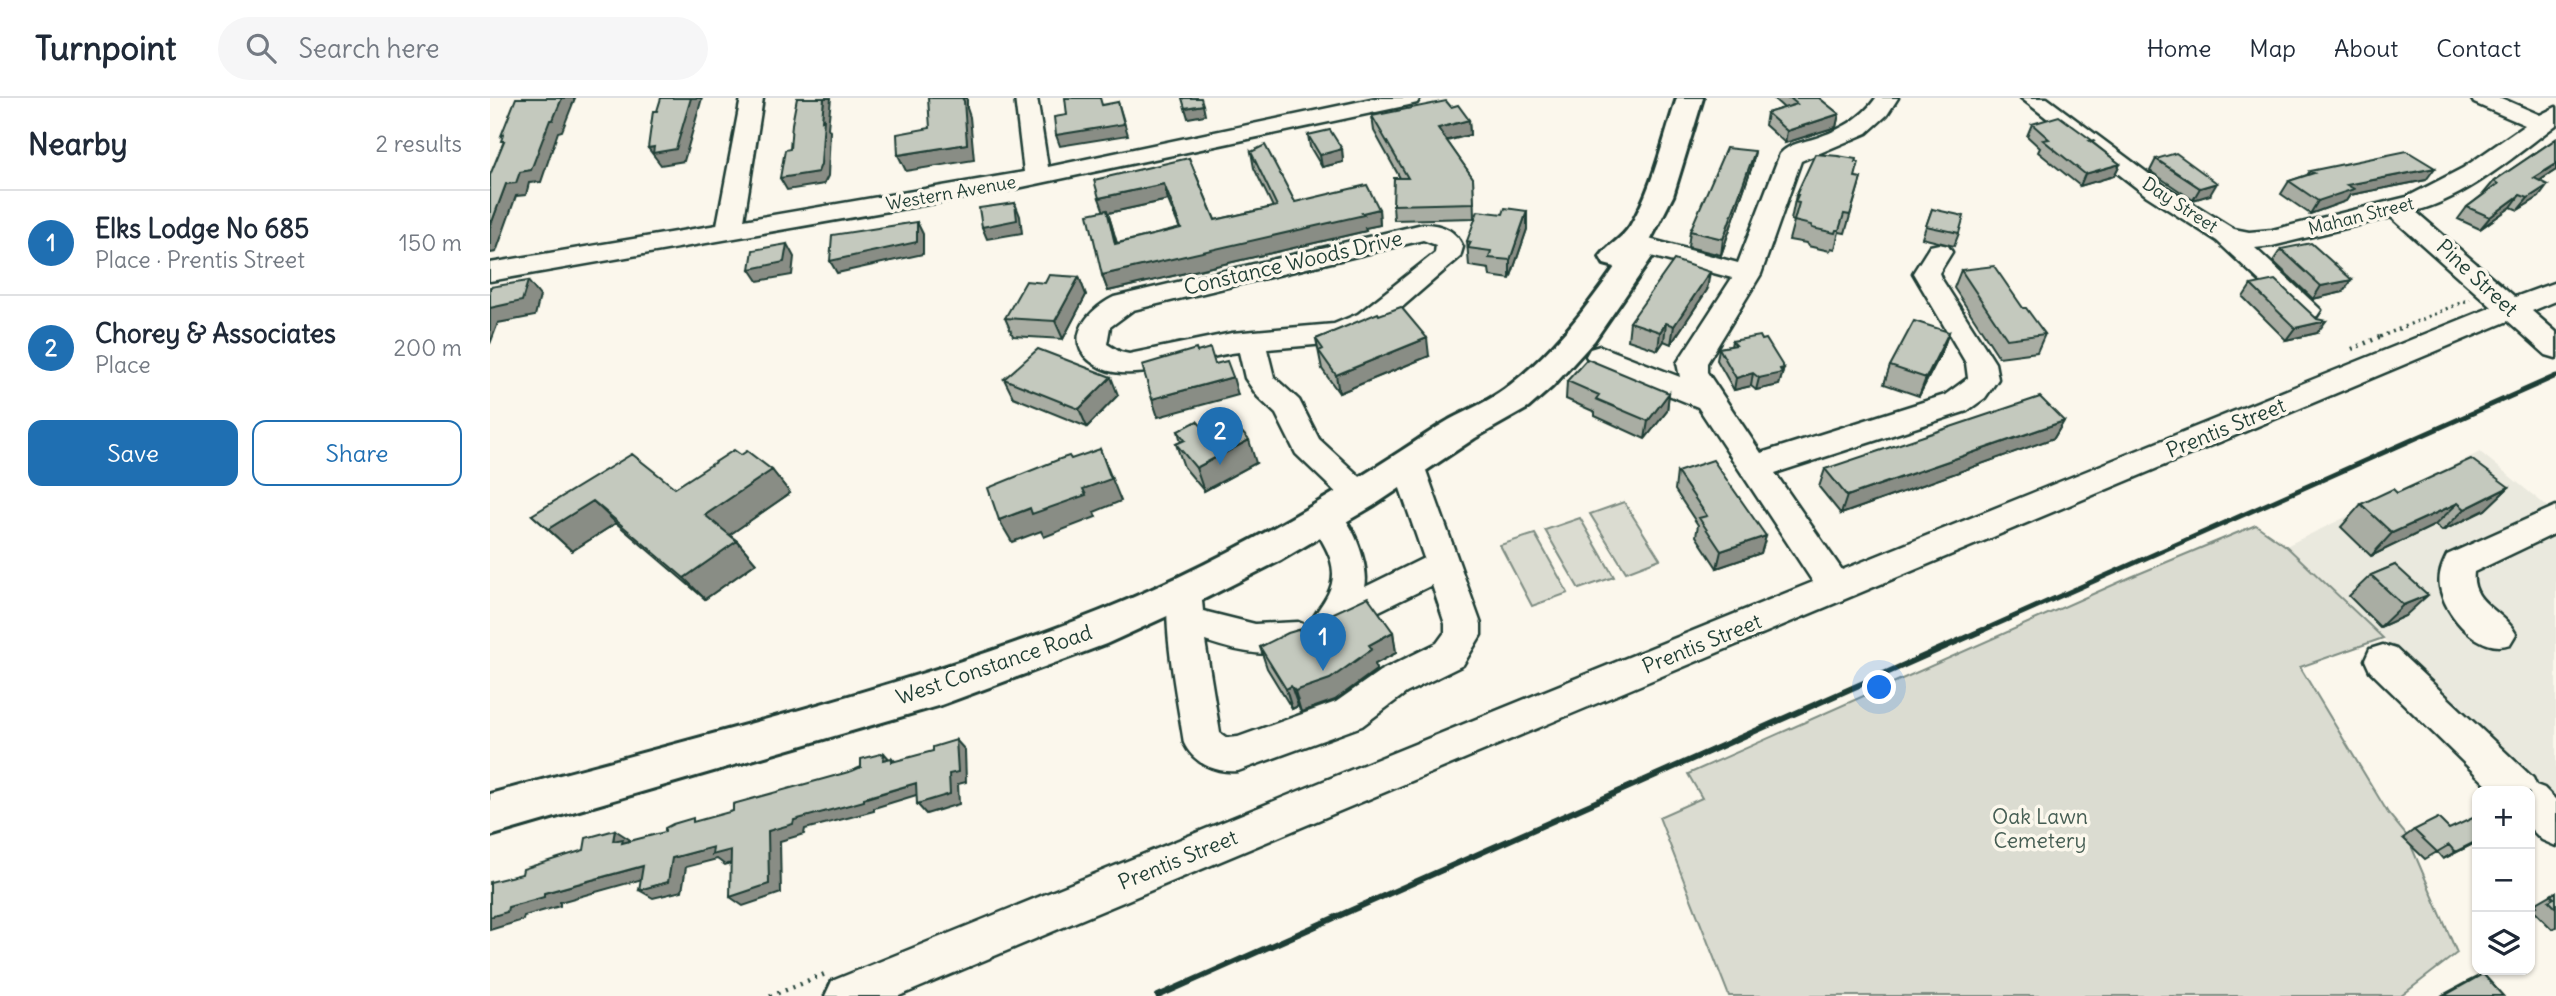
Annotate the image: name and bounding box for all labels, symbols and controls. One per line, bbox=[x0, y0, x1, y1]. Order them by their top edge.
search box bbox=[218, 17, 708, 80]
text: Turnpoint bbox=[35, 27, 176, 69]
icon: search bbox=[242, 29, 280, 67]
text: Search here bbox=[298, 32, 439, 65]
text: Home bbox=[2147, 33, 2211, 63]
text: Map bbox=[2249, 33, 2296, 63]
text: About bbox=[2334, 33, 2398, 63]
text: Contact bbox=[2436, 33, 2521, 63]
text: Nearby bbox=[28, 125, 128, 163]
text: 2 results bbox=[376, 129, 462, 158]
street label: Western Avenue bbox=[884, 170, 1018, 215]
street label: Day Street bbox=[2138, 172, 2222, 238]
street label: Mahan Street bbox=[2306, 191, 2416, 240]
text: Elks Lodge No 685 bbox=[95, 212, 309, 245]
street label: Constance Woods Drive bbox=[1181, 224, 1405, 301]
text: 1 bbox=[46, 228, 56, 257]
text: 150 m bbox=[399, 228, 462, 257]
street label: Pine Street bbox=[2431, 233, 2524, 322]
text: Place · Prentis Street bbox=[95, 245, 305, 274]
text: Chorey & Associates bbox=[95, 317, 336, 350]
text: 2 bbox=[45, 333, 57, 362]
text: 200 m bbox=[393, 333, 462, 362]
text: Place bbox=[95, 350, 151, 379]
street label: Prentis Street bbox=[2162, 391, 2289, 464]
pin: 2 bbox=[1197, 407, 1243, 465]
button: Save bbox=[28, 420, 238, 486]
button: Share bbox=[252, 420, 462, 486]
street label: Prentis Street bbox=[1638, 607, 1765, 680]
pin: 1 bbox=[1300, 613, 1346, 671]
street label: West Constance Road bbox=[892, 618, 1095, 711]
your location bbox=[1862, 670, 1896, 704]
map controls bbox=[2472, 786, 2535, 975]
button: + bbox=[2472, 786, 2535, 849]
park label: Oak Lawn Cemetery bbox=[1992, 803, 2088, 854]
street label: Prentis Street bbox=[1114, 823, 1241, 896]
button: − bbox=[2472, 849, 2535, 912]
button: layers bbox=[2472, 912, 2535, 975]

